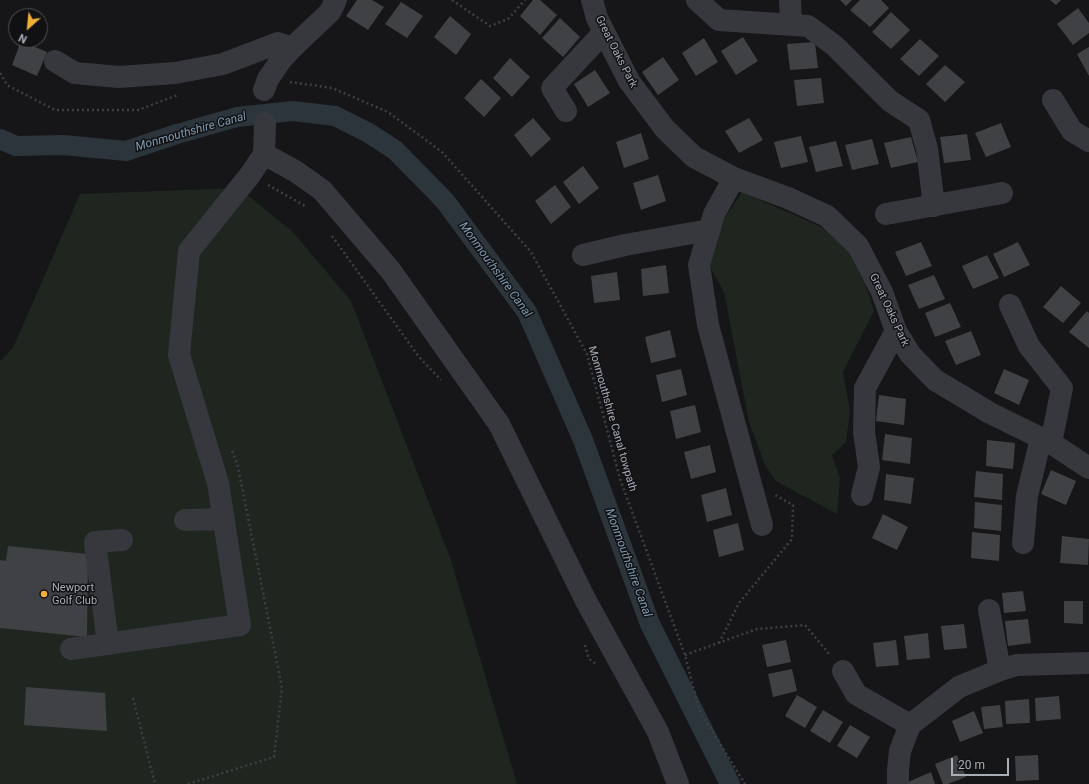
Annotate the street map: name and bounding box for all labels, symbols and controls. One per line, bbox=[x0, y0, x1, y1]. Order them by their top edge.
north arrow bbox=[8, 8, 48, 48]
street label: Great Oaks Park bbox=[592, 14, 640, 90]
text: N bbox=[16, 31, 29, 46]
water label: Monmouthshire Canal bbox=[134, 109, 248, 155]
water label: Monmouthshire Canal bbox=[456, 219, 534, 321]
street label: Great Oaks Park bbox=[866, 271, 912, 349]
street label: Monmouthshire Canal towpath bbox=[585, 345, 639, 493]
water label: Monmouthshire Canal bbox=[602, 507, 654, 619]
place label: Newport Golf Club bbox=[52, 581, 97, 607]
marker: Newport Golf Club bbox=[39, 589, 49, 599]
scale bar bbox=[953, 750, 1011, 776]
text: 20 m bbox=[958, 758, 985, 772]

